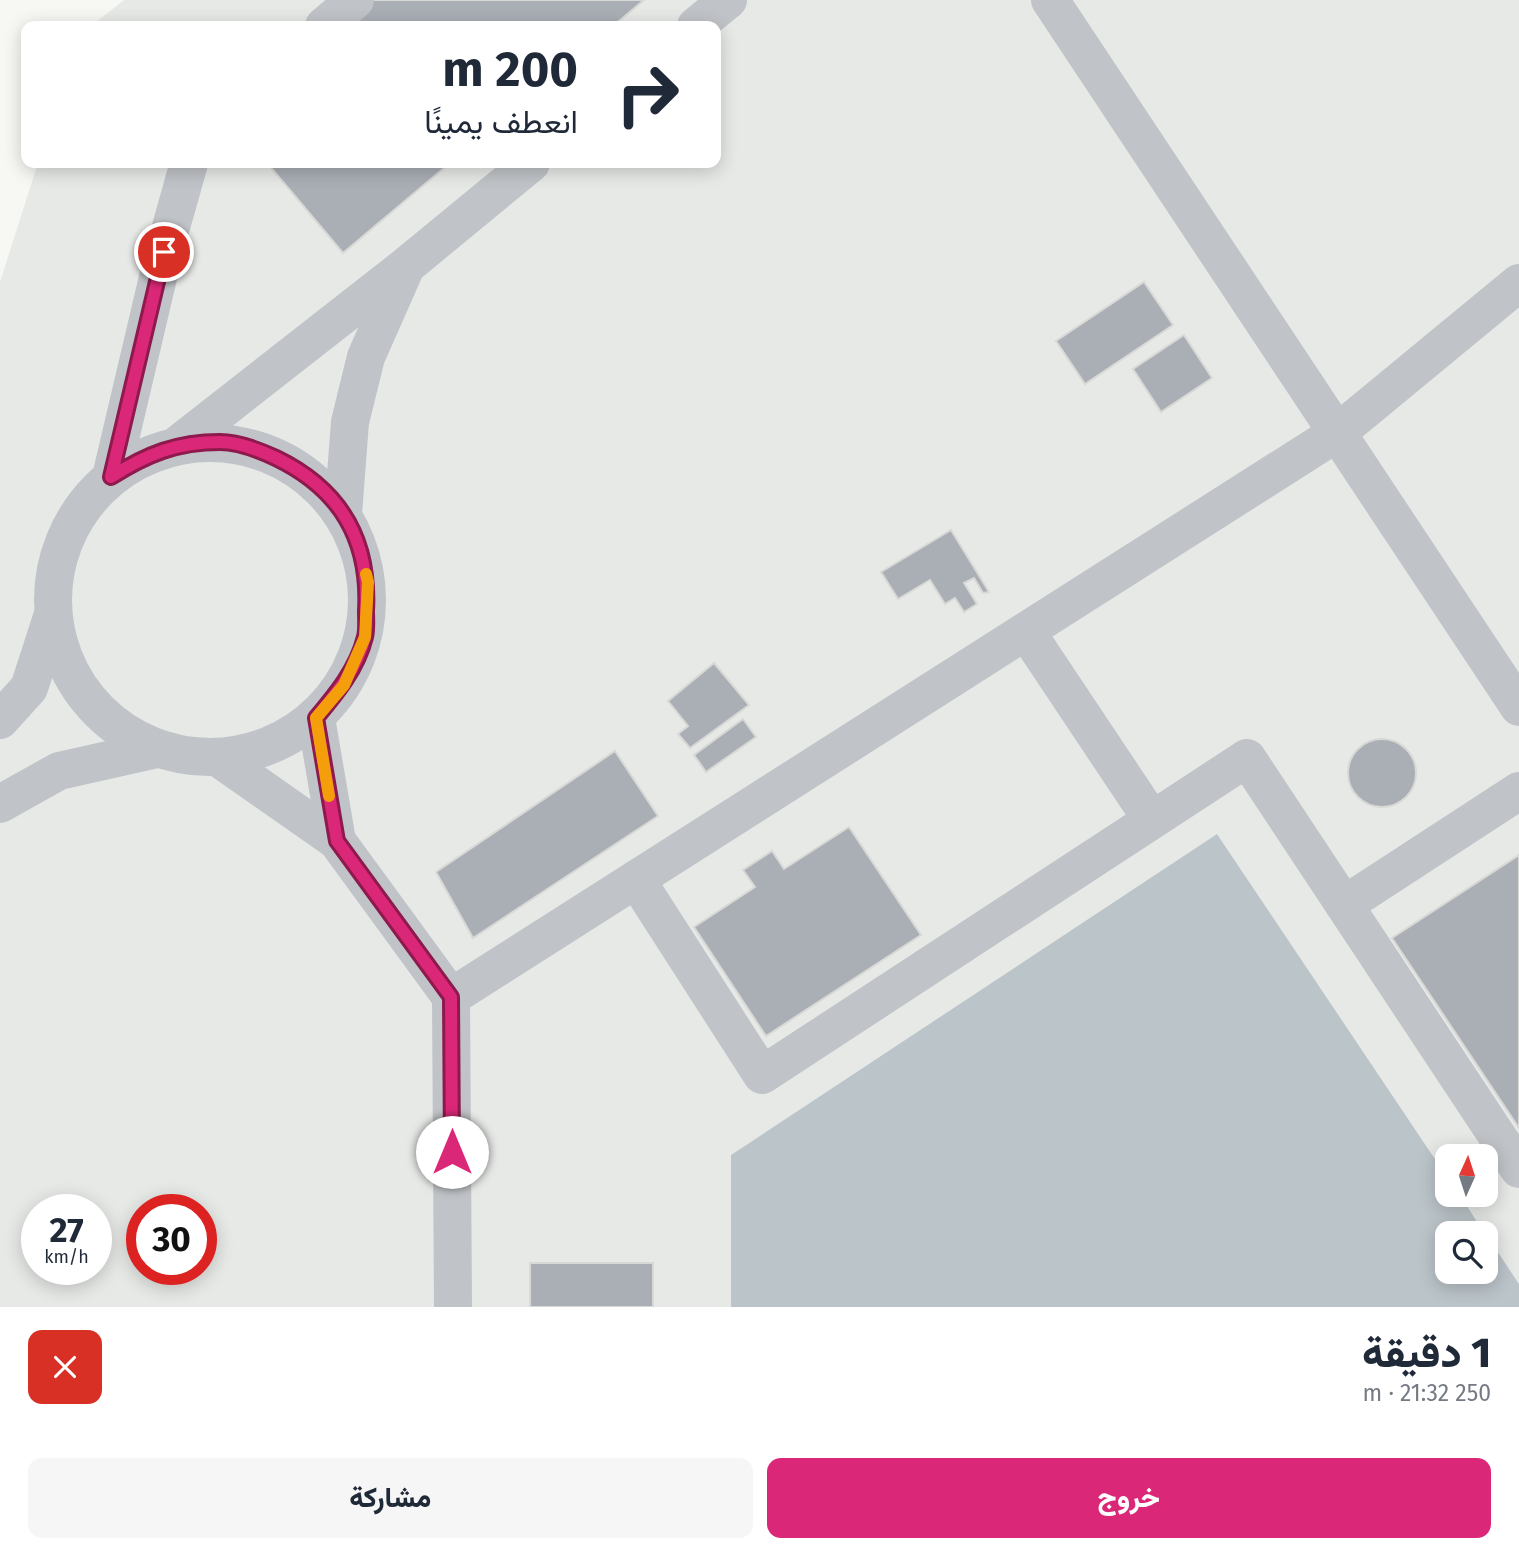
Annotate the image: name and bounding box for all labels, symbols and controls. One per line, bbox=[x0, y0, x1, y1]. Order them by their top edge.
text: 200 m bbox=[442, 40, 578, 99]
icon: right bbox=[602, 49, 693, 140]
text: انعطف يمينًا bbox=[424, 103, 578, 141]
pin bbox=[134, 222, 194, 282]
icon: arrive bbox=[145, 233, 183, 271]
position arrow bbox=[415, 1115, 489, 1189]
north arrow bbox=[1435, 1144, 1498, 1208]
map controls bbox=[1435, 1144, 1498, 1284]
speed limit sign: 30 bbox=[126, 1194, 217, 1285]
text: 27 bbox=[49, 1209, 84, 1251]
button: search bbox=[1435, 1221, 1498, 1284]
text: km/h bbox=[44, 1246, 89, 1268]
text: 1 دقيقة bbox=[1362, 1328, 1491, 1378]
button: close bbox=[28, 1330, 102, 1404]
text: 250 m · 21:32 bbox=[1363, 1379, 1491, 1407]
button: مشاركة bbox=[28, 1458, 753, 1538]
button: خروج bbox=[767, 1458, 1491, 1538]

